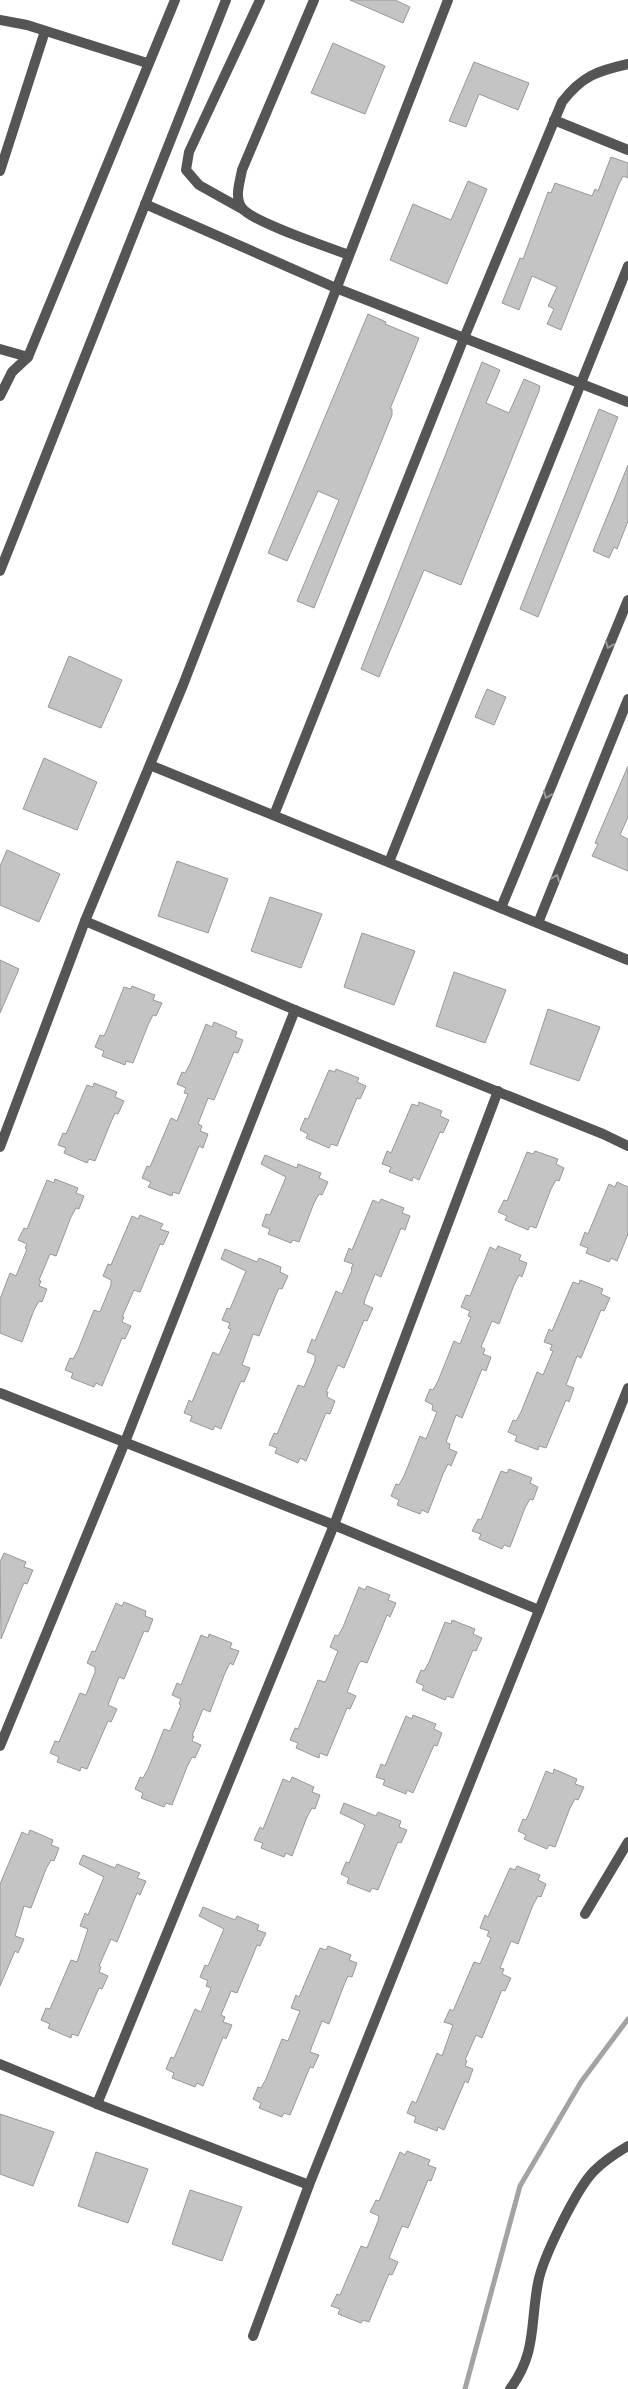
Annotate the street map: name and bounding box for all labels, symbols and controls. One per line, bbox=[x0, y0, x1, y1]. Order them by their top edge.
one-way arrow bbox=[605, 640, 616, 649]
one-way arrow bbox=[543, 790, 554, 799]
one-way arrow bbox=[550, 874, 561, 883]

